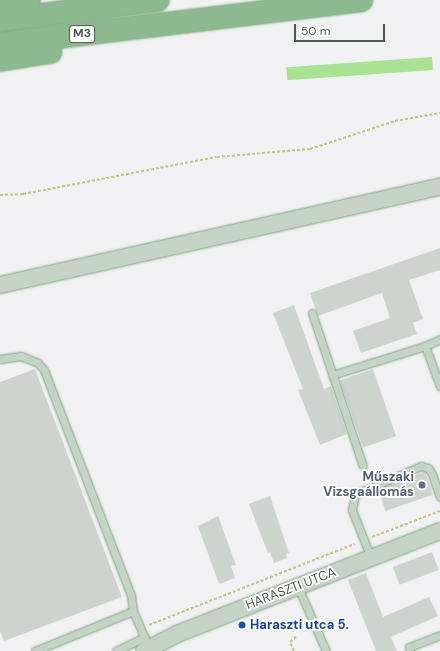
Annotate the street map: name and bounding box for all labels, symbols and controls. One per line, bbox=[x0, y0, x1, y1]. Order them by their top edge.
scale bar bbox=[296, 16, 387, 42]
text: 50 m bbox=[301, 23, 330, 39]
road number: M3 bbox=[69, 24, 95, 44]
place label: Műszaki Vizsgaállomás bbox=[323, 470, 414, 501]
marker: Műszaki Vizsgaállomás bbox=[417, 480, 427, 490]
street label: HARASZTI UTCA bbox=[244, 565, 338, 613]
place label: Haraszti utca 5. bbox=[250, 617, 349, 633]
marker: Haraszti utca 5. bbox=[237, 620, 247, 630]

